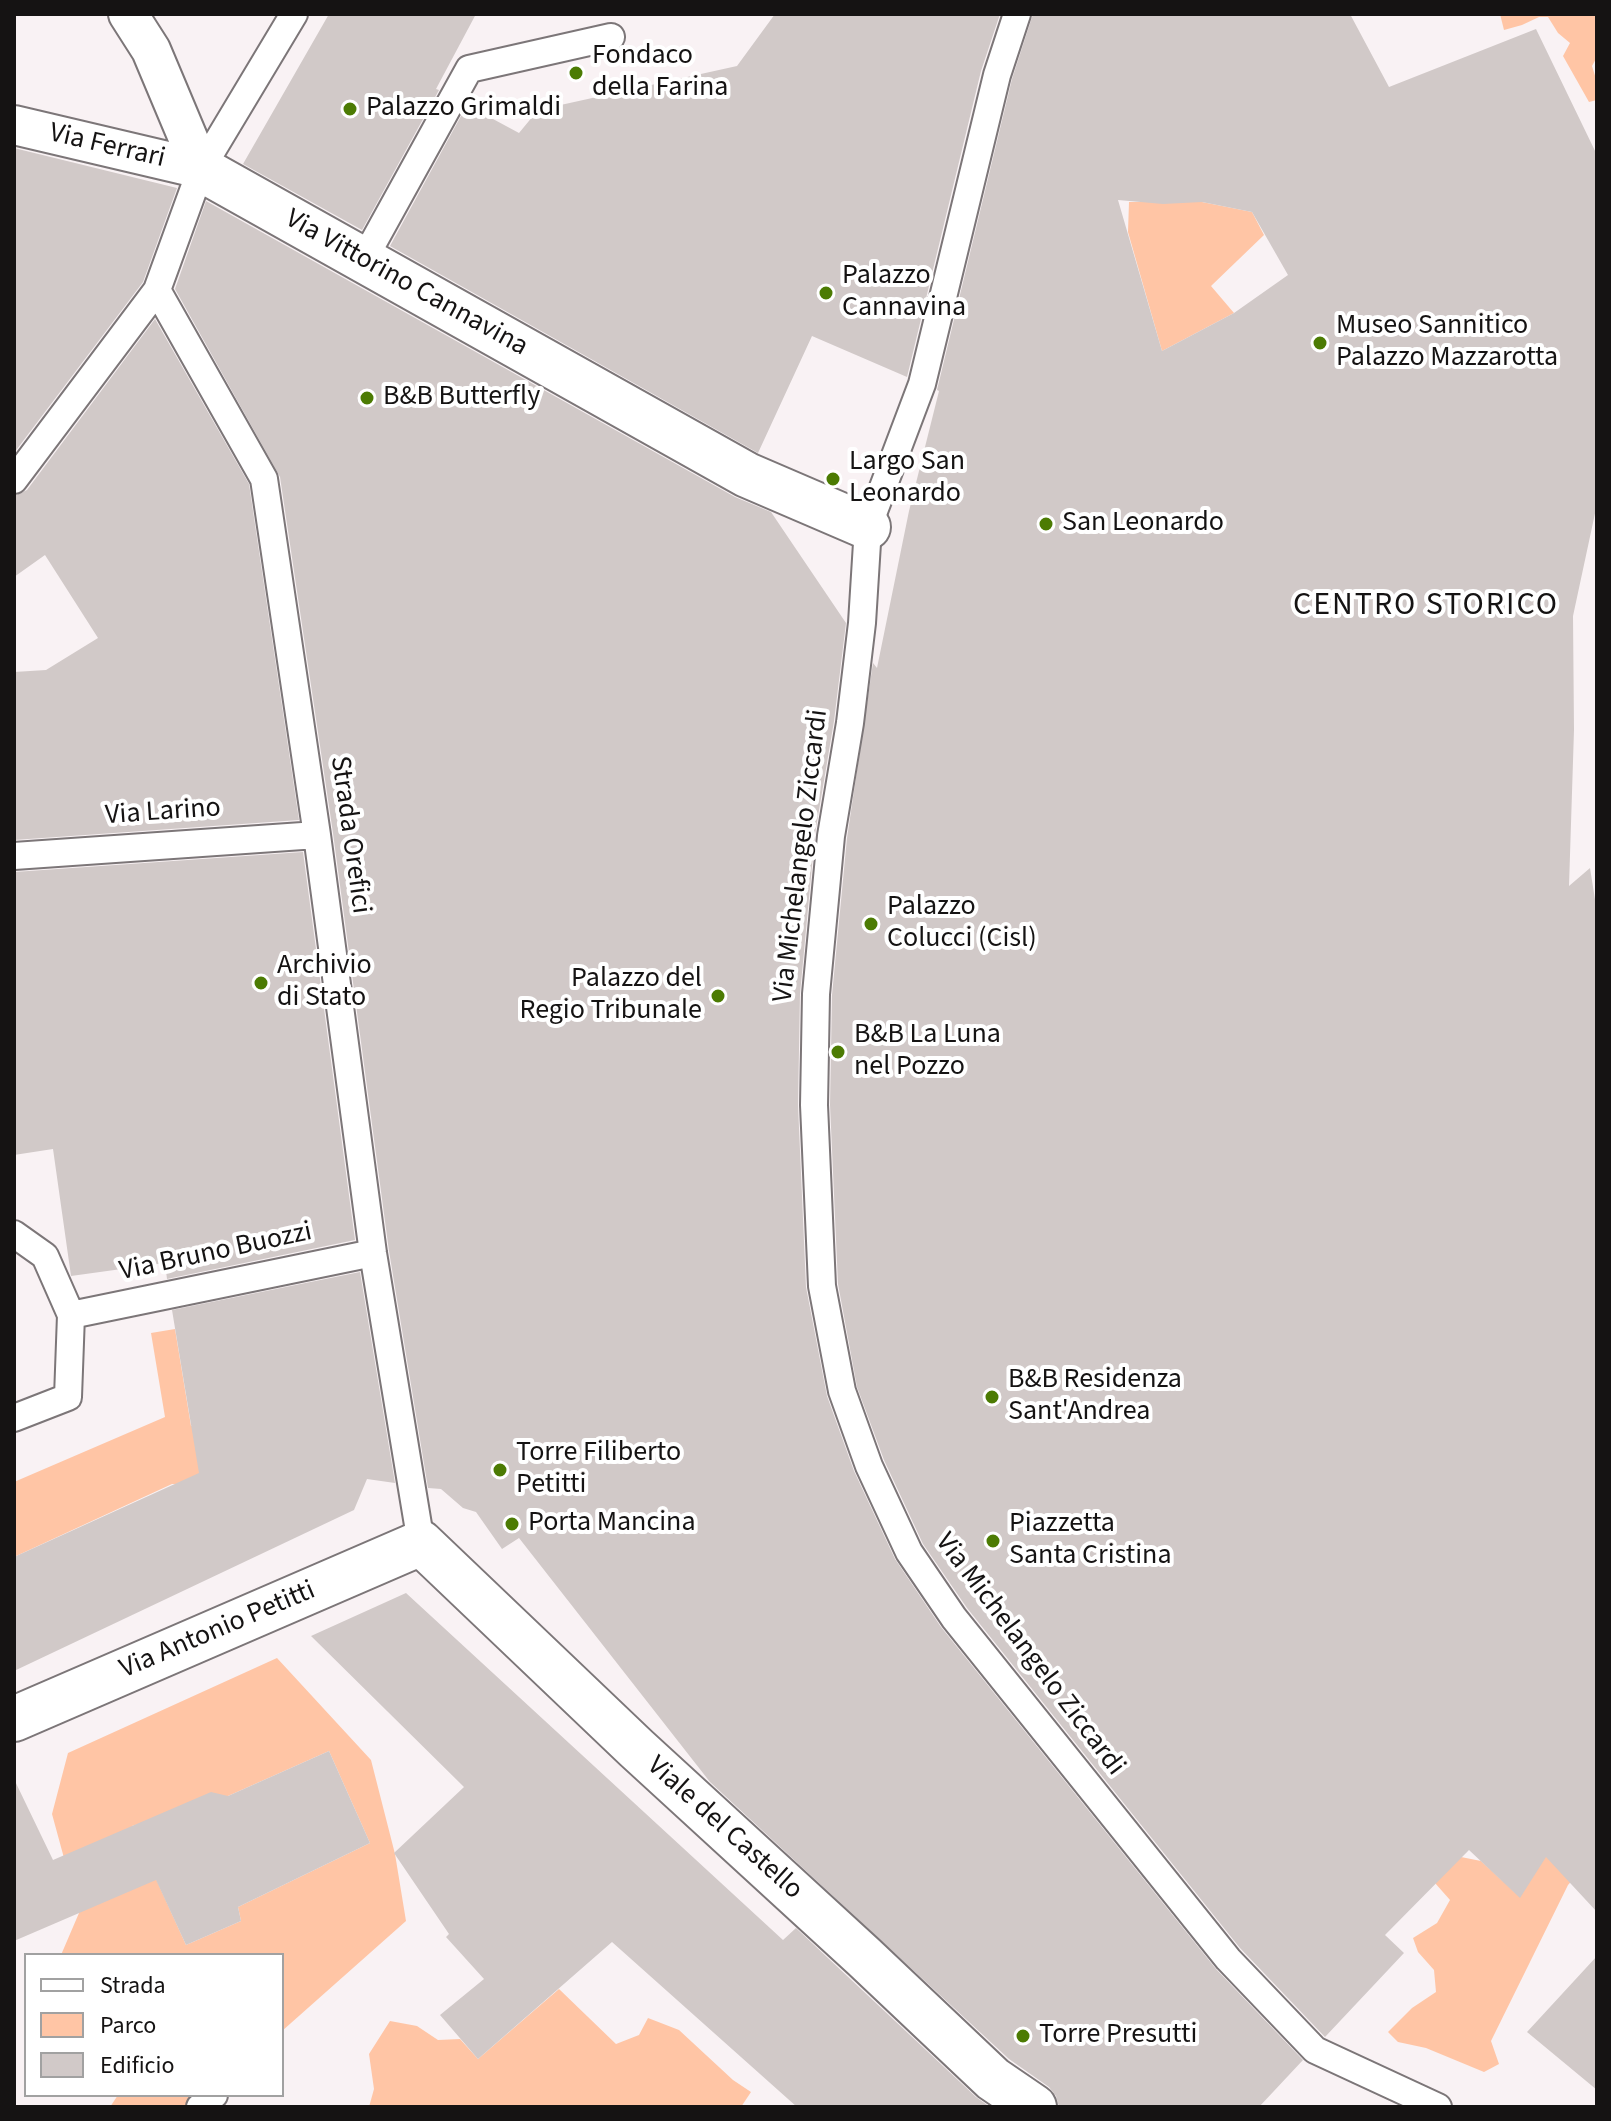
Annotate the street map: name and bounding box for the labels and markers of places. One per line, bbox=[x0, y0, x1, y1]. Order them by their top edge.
place label: Fondaco della Farina bbox=[592, 40, 728, 106]
marker: Fondaco della Farina bbox=[567, 64, 585, 82]
place label: Palazzo Grimaldi bbox=[366, 92, 561, 126]
marker: Palazzo Grimaldi bbox=[341, 100, 359, 118]
place label: Palazzo Cannavina bbox=[842, 260, 966, 326]
marker: Palazzo Cannavina bbox=[817, 284, 835, 302]
place label: Museo Sannitico Palazzo Mazzarotta bbox=[1336, 310, 1558, 376]
marker: Museo Sannitico Palazzo Mazzarotta bbox=[1311, 334, 1329, 352]
place label: B&B Butterfly bbox=[383, 381, 540, 415]
marker: B&B Butterfly bbox=[358, 389, 376, 407]
place label: Largo San Leonardo bbox=[849, 446, 965, 512]
marker: Largo San Leonardo bbox=[824, 470, 842, 488]
place label: San Leonardo bbox=[1062, 507, 1224, 541]
marker: San Leonardo bbox=[1037, 515, 1055, 533]
place label: Palazzo Colucci (Cisl) bbox=[887, 891, 1037, 957]
marker: Palazzo Colucci (Cisl) bbox=[862, 915, 880, 933]
place label: Archivio di Stato bbox=[277, 950, 372, 1016]
place label: Palazzo del Regio Tribunale bbox=[519, 963, 702, 1029]
marker: Archivio di Stato bbox=[252, 974, 270, 992]
marker: Palazzo del Regio Tribunale bbox=[709, 987, 727, 1005]
place label: B&B La Luna nel Pozzo bbox=[854, 1019, 1001, 1085]
marker: B&B La Luna nel Pozzo bbox=[829, 1043, 847, 1061]
place label: B&B Residenza Sant'Andrea bbox=[1008, 1364, 1182, 1430]
marker: B&B Residenza Sant'Andrea bbox=[983, 1388, 1001, 1406]
place label: Torre Filiberto Petitti bbox=[516, 1437, 681, 1503]
marker: Torre Filiberto Petitti bbox=[491, 1461, 509, 1479]
place label: Porta Mancina bbox=[528, 1507, 696, 1541]
place label: Piazzetta Santa Cristina bbox=[1009, 1508, 1172, 1574]
marker: Porta Mancina bbox=[503, 1515, 521, 1533]
marker: Piazzetta Santa Cristina bbox=[984, 1532, 1002, 1550]
place label: Torre Presutti bbox=[1039, 2019, 1197, 2053]
marker: Torre Presutti bbox=[1014, 2027, 1032, 2045]

